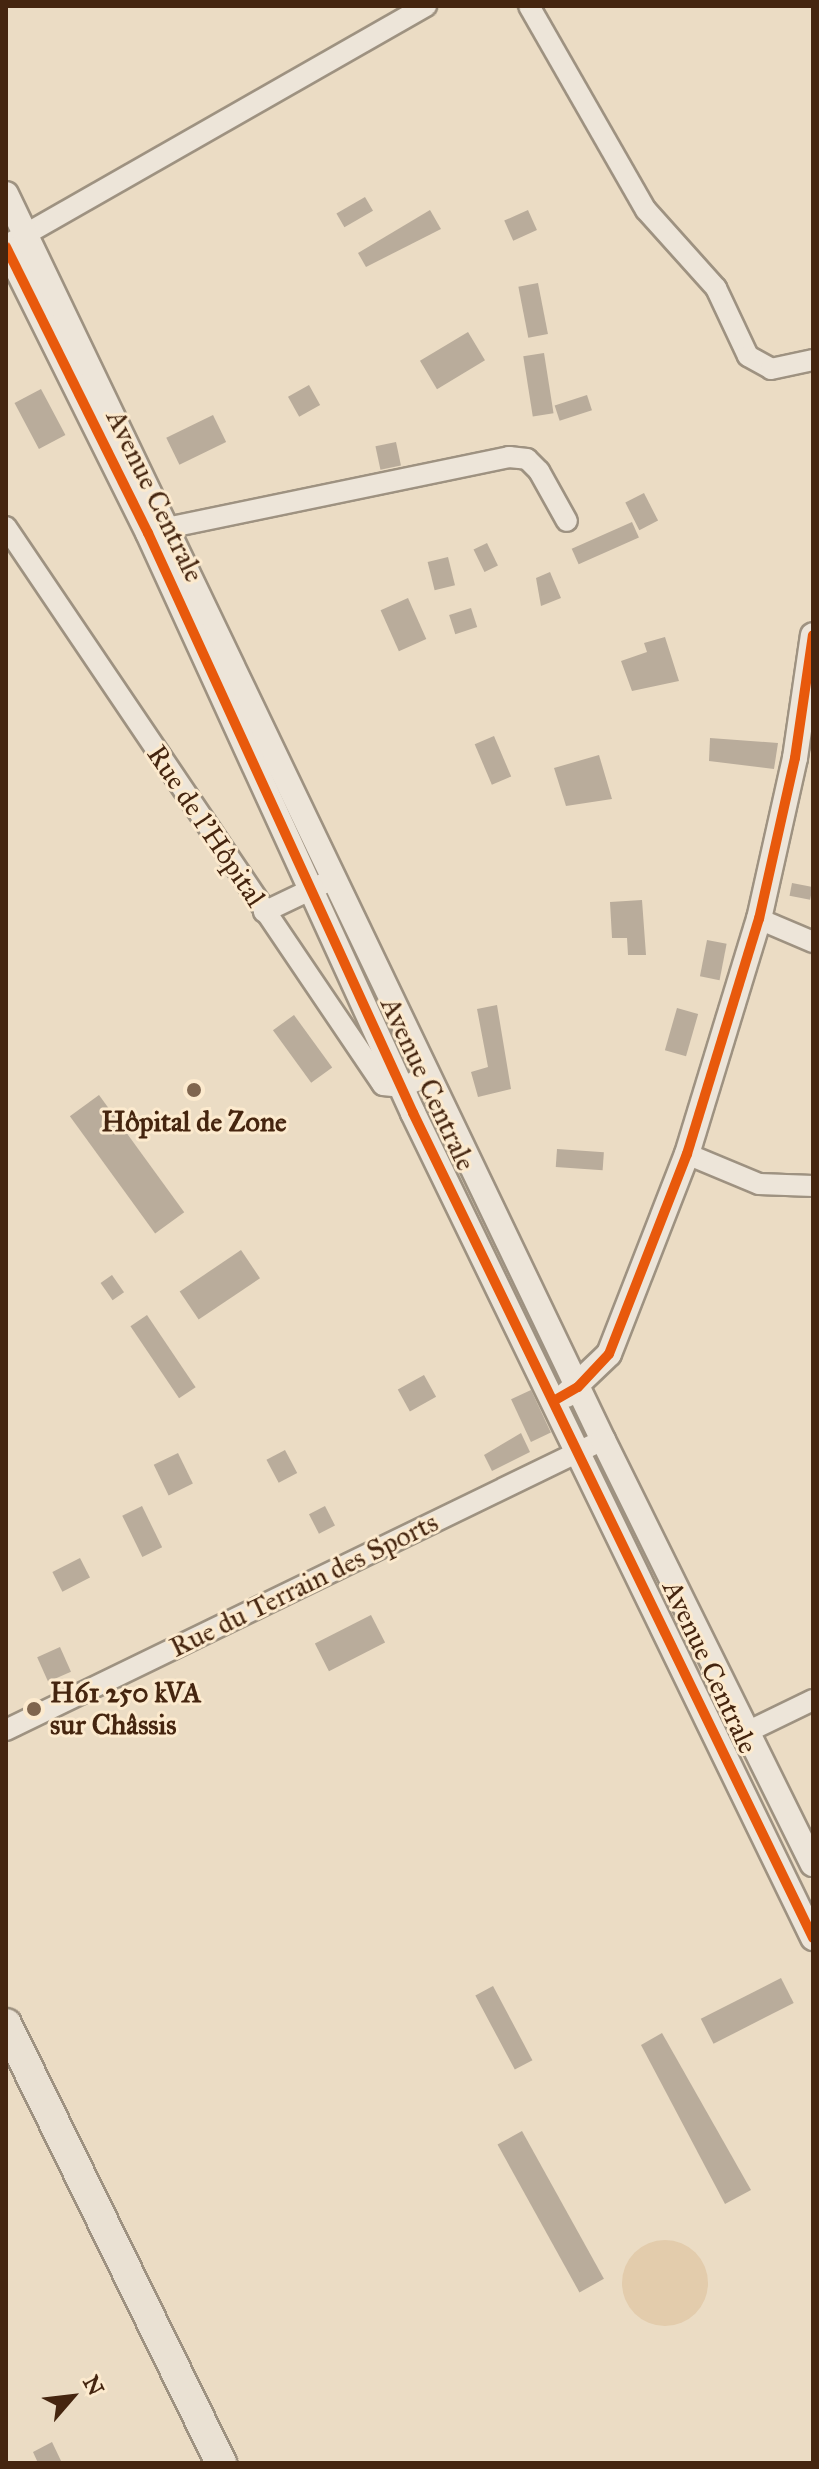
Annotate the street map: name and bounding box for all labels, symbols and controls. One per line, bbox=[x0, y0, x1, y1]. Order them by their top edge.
street label: Avenue Centrale bbox=[99, 404, 211, 588]
street label: Rue de l'Hôpital bbox=[140, 739, 272, 913]
street label: Avenue Centrale bbox=[373, 992, 483, 1176]
marker: Hôpital de Zone bbox=[183, 1079, 205, 1101]
place label: Hôpital de Zone bbox=[101, 1105, 287, 1139]
street label: Rue du Terrain des Sports bbox=[164, 1505, 444, 1665]
street label: Avenue Centrale bbox=[655, 1575, 765, 1759]
place label: H61 250 kVA sur Châssis bbox=[50, 1676, 201, 1742]
marker: H61 250 kVA sur Châssis bbox=[25, 1700, 43, 1718]
north arrow bbox=[32, 2357, 112, 2437]
text: N bbox=[77, 2371, 110, 2400]

